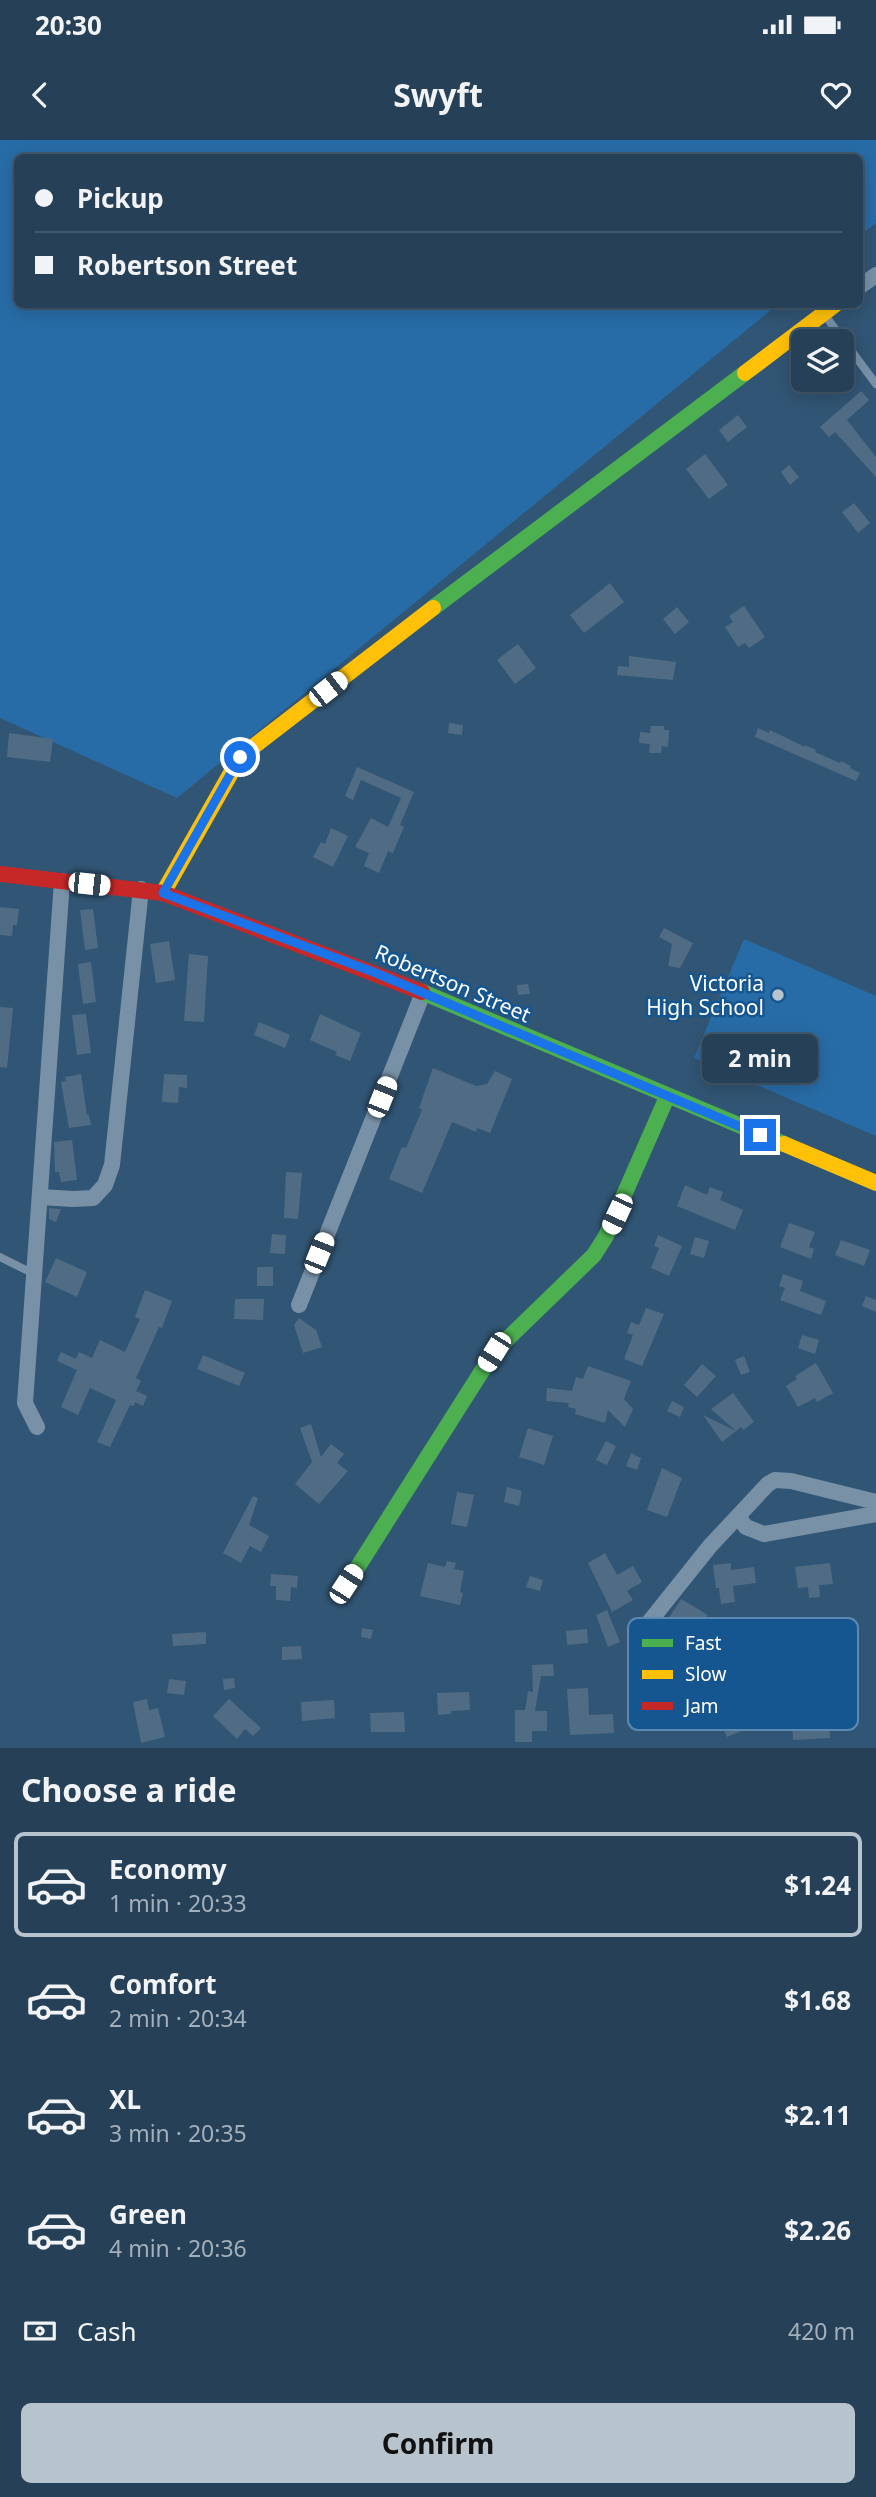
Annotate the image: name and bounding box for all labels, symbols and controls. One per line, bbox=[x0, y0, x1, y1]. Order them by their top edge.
text: 20:30 bbox=[35, 7, 102, 43]
text: Swyft bbox=[393, 73, 483, 116]
icon: back bbox=[21, 76, 59, 114]
icon: heart bbox=[817, 76, 855, 114]
text: Pickup bbox=[77, 180, 164, 216]
text: Robertson Street bbox=[77, 247, 297, 283]
map controls bbox=[791, 329, 854, 392]
button: layers bbox=[791, 329, 854, 392]
car bbox=[305, 668, 352, 710]
route start bbox=[224, 741, 256, 773]
car bbox=[68, 871, 111, 897]
street label: Robertson Street bbox=[371, 938, 536, 1029]
place label: Victoria High School bbox=[646, 969, 764, 1021]
marker: Victoria High School bbox=[770, 987, 786, 1003]
callout: 2 min bbox=[702, 1034, 818, 1082]
text: 2 min bbox=[728, 1042, 792, 1074]
car bbox=[365, 1074, 400, 1120]
route end bbox=[744, 1119, 776, 1151]
car bbox=[599, 1191, 636, 1237]
car bbox=[302, 1230, 337, 1276]
car bbox=[474, 1329, 515, 1375]
car bbox=[326, 1561, 367, 1607]
legend bbox=[628, 1618, 858, 1730]
text: Fast bbox=[685, 1630, 722, 1656]
text: Slow bbox=[685, 1661, 726, 1687]
text: Jam bbox=[683, 1693, 719, 1719]
text: Choose a ride bbox=[21, 1768, 237, 1811]
text: Economy bbox=[109, 1851, 227, 1887]
icon: car bbox=[25, 1853, 88, 1916]
text: $1.24 bbox=[784, 1867, 851, 1903]
text: 1 min · 20:33 bbox=[109, 1887, 247, 1919]
text: Comfort bbox=[109, 1966, 217, 2002]
icon: car bbox=[25, 1968, 88, 2031]
text: $1.68 bbox=[784, 1982, 851, 2018]
text: 2 min · 20:34 bbox=[109, 2002, 247, 2034]
text: XL bbox=[109, 2081, 141, 2117]
icon: car bbox=[25, 2083, 88, 2146]
text: $2.11 bbox=[784, 2097, 851, 2133]
text: 3 min · 20:35 bbox=[109, 2117, 247, 2149]
text: Green bbox=[109, 2196, 187, 2232]
icon: car bbox=[25, 2198, 88, 2261]
text: $2.26 bbox=[784, 2212, 851, 2248]
text: 4 min · 20:36 bbox=[109, 2232, 247, 2264]
icon: cash bbox=[21, 2312, 59, 2350]
text: Cash bbox=[77, 2313, 137, 2349]
text: 420 m bbox=[788, 2315, 855, 2347]
button: Confirm bbox=[21, 2403, 855, 2483]

